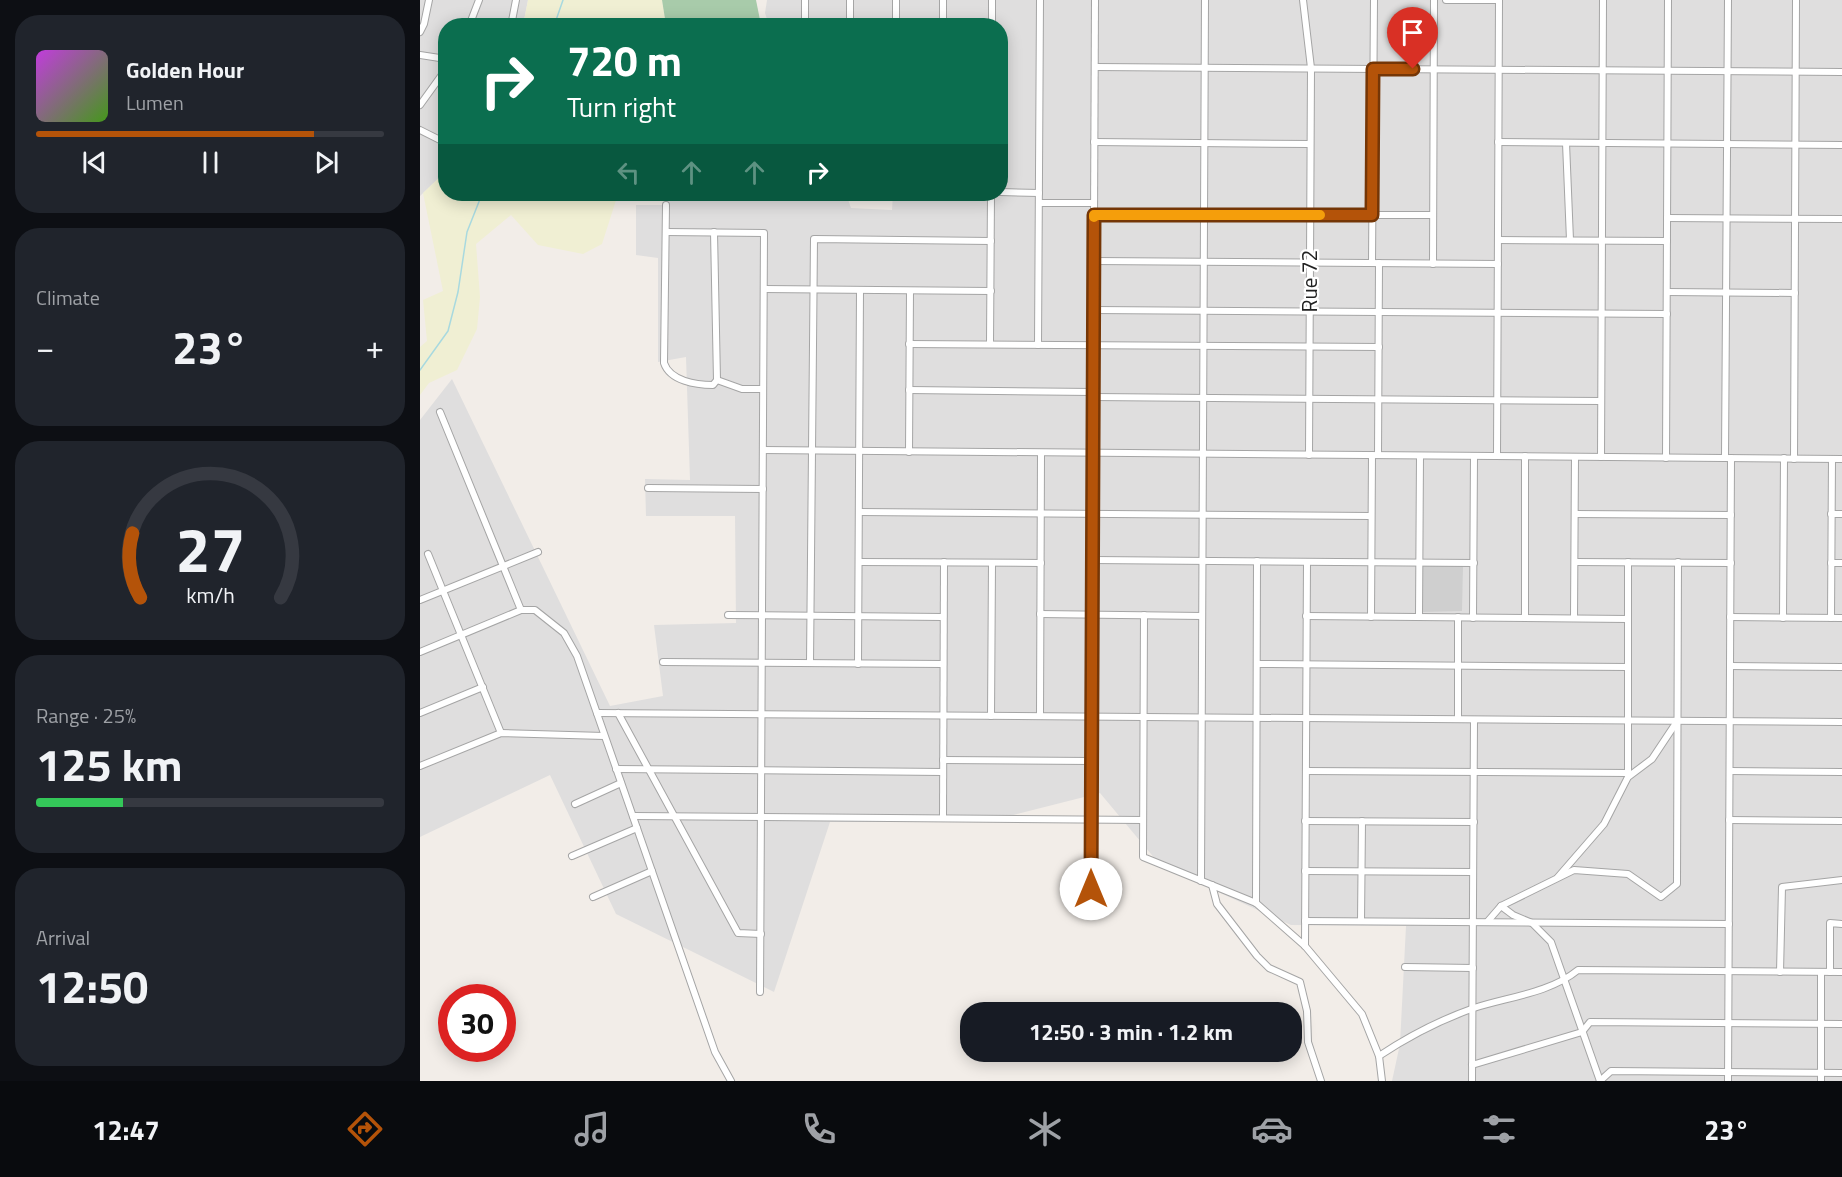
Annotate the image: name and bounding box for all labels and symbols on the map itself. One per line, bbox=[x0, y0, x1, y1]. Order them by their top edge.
pin bbox=[1387, 7, 1438, 69]
street label: Rue 72 bbox=[1293, 250, 1325, 312]
position arrow bbox=[1059, 857, 1123, 921]
speed limit sign: 30 bbox=[438, 984, 516, 1062]

